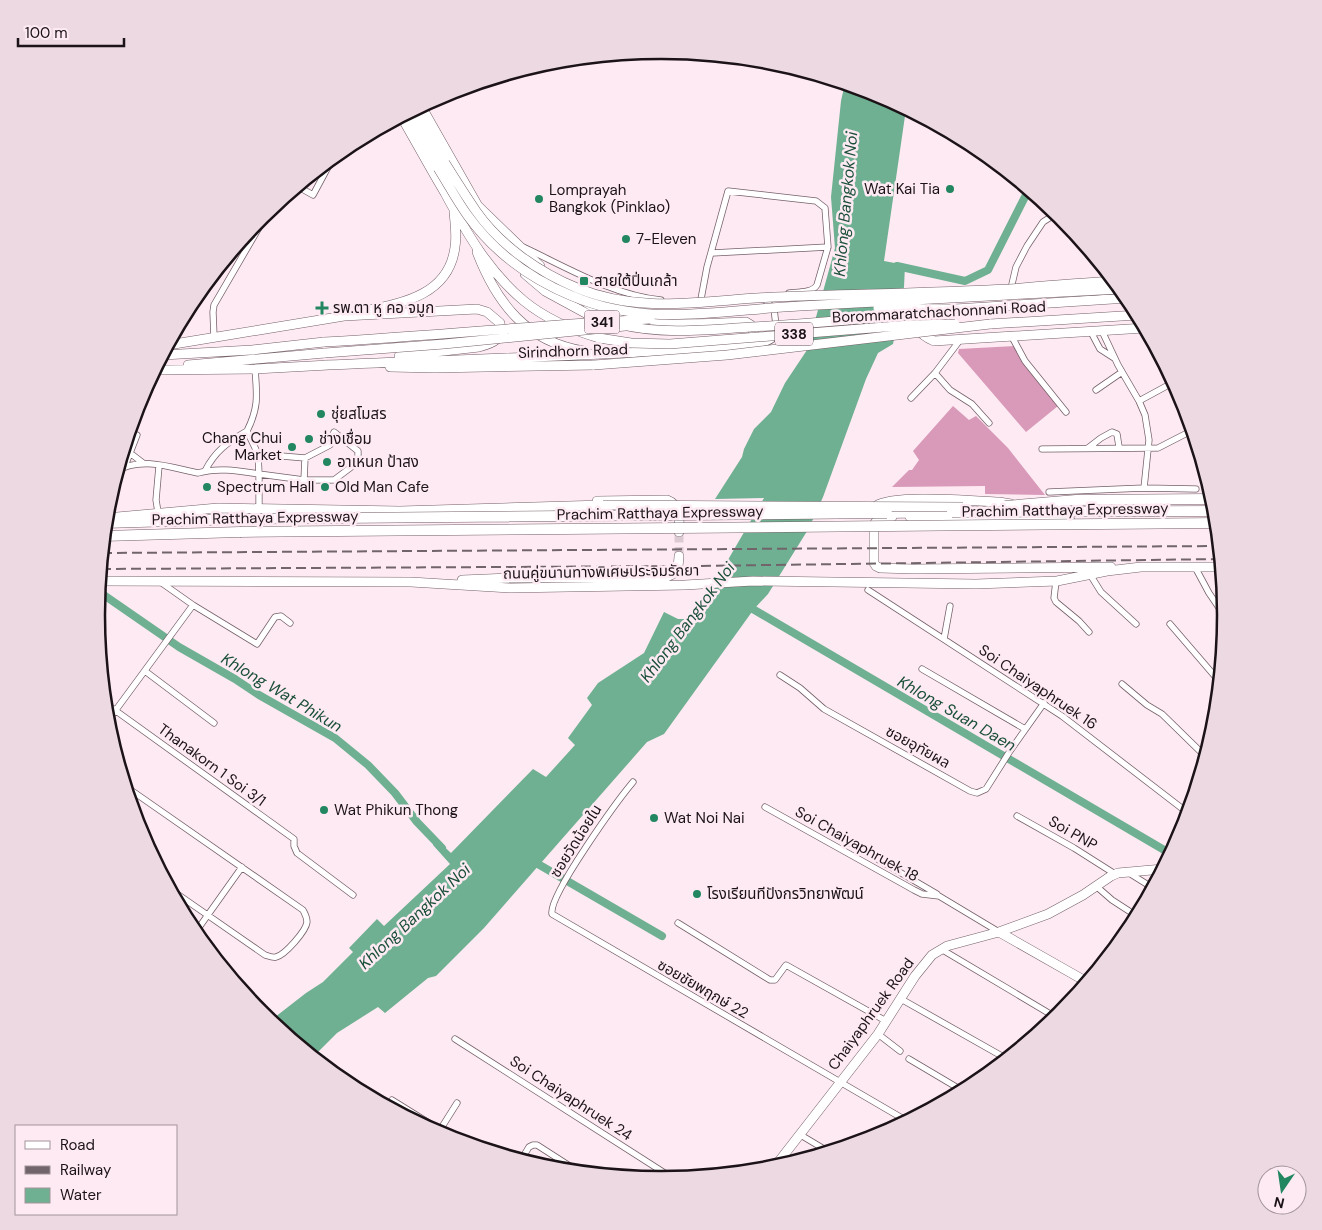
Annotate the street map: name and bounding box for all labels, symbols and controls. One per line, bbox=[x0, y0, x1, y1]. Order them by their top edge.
scale bar bbox=[18, 15, 124, 47]
text: 100 m bbox=[25, 23, 68, 43]
water label: Khlong Bangkok Noi bbox=[829, 130, 862, 277]
place label: Wat Kai Tia bbox=[864, 179, 940, 199]
place label: Lomprayah Bangkok (Pinklao) bbox=[549, 180, 670, 217]
marker: Wat Kai Tia bbox=[944, 183, 956, 195]
marker: Lomprayah Bangkok (Pinklao) bbox=[533, 193, 545, 205]
place label: 7-Eleven bbox=[636, 229, 696, 249]
marker: 7-Eleven bbox=[620, 233, 632, 245]
place label: สายใต้ปิ่นเกล้า bbox=[594, 271, 678, 291]
marker: สายใต้ปิ่นเกล้า bbox=[578, 275, 590, 287]
street label: Borommaratchachonnani Road bbox=[832, 296, 1046, 328]
place label: รพ.ตา หู คอ จมูก bbox=[333, 298, 434, 318]
marker: รพ.ตา หู คอ จมูก bbox=[315, 301, 329, 315]
road number: 341 bbox=[584, 311, 620, 334]
road number: 338 bbox=[775, 322, 813, 346]
street label: Sirindhorn Road bbox=[518, 339, 628, 363]
place label: ชุ่ยสโมสร bbox=[331, 404, 386, 424]
marker: ชุ่ยสโมสร bbox=[315, 408, 327, 420]
place label: Chang Chui Market bbox=[202, 428, 282, 465]
place label: ช่างเชื่อม bbox=[319, 428, 372, 449]
marker: ช่างเชื่อม bbox=[303, 433, 315, 445]
marker: Chang Chui Market bbox=[286, 441, 298, 453]
place label: อาเหนก ป้าสง bbox=[337, 452, 419, 472]
marker: อาเหนก ป้าสง bbox=[321, 456, 333, 468]
place label: Spectrum Hall bbox=[217, 477, 314, 497]
place label: Old Man Cafe bbox=[335, 477, 429, 497]
marker: Spectrum Hall bbox=[201, 481, 213, 493]
marker: Old Man Cafe bbox=[319, 481, 331, 493]
street label: Prachim Ratthaya Expressway bbox=[961, 498, 1169, 522]
street label: Prachim Ratthaya Expressway bbox=[556, 501, 764, 525]
street label: Prachim Ratthaya Expressway bbox=[151, 506, 359, 530]
water label: Khlong Bangkok Noi bbox=[635, 557, 740, 687]
street label: ถนนคู่ขนานทางพิเศษประจิมรัถยา bbox=[503, 560, 699, 584]
street label: Soi Chaiyaphruek 16 bbox=[975, 640, 1101, 734]
water label: Khlong Wat Phikun bbox=[217, 648, 346, 737]
water label: Khlong Suan Daen bbox=[894, 671, 1020, 756]
street label: Thanakorn 1 Soi 3/1 bbox=[154, 719, 270, 811]
street label: ซอยอุทัยผล bbox=[882, 721, 954, 773]
place label: Wat Phikun Thong bbox=[334, 800, 458, 820]
street label: ซอยวัดน้อยใน bbox=[546, 801, 606, 881]
street label: Soi Chaiyaphruek 18 bbox=[792, 802, 922, 886]
marker: Wat Phikun Thong bbox=[318, 804, 330, 816]
place label: Wat Noi Nai bbox=[664, 808, 745, 828]
street label: Soi PNP bbox=[1045, 811, 1101, 855]
marker: Wat Noi Nai bbox=[648, 812, 660, 824]
water label: Khlong Bangkok Noi bbox=[354, 858, 475, 974]
place label: โรงเรียนทีปังกรวิทยาพัฒน์ bbox=[707, 884, 864, 904]
marker: โรงเรียนทีปังกรวิทยาพัฒน์ bbox=[691, 888, 703, 900]
street label: Chaiyaphruek Road bbox=[823, 954, 919, 1074]
street label: ซอยชัยพฤกษ์ 22 bbox=[654, 955, 752, 1023]
street label: Soi Chaiyaphruek 24 bbox=[506, 1051, 636, 1145]
legend bbox=[15, 1125, 178, 1215]
text: Road bbox=[60, 1135, 95, 1155]
text: Railway bbox=[60, 1160, 112, 1180]
north arrow bbox=[1257, 1165, 1307, 1215]
text: Water bbox=[60, 1185, 102, 1205]
text: N bbox=[1272, 1193, 1286, 1213]

